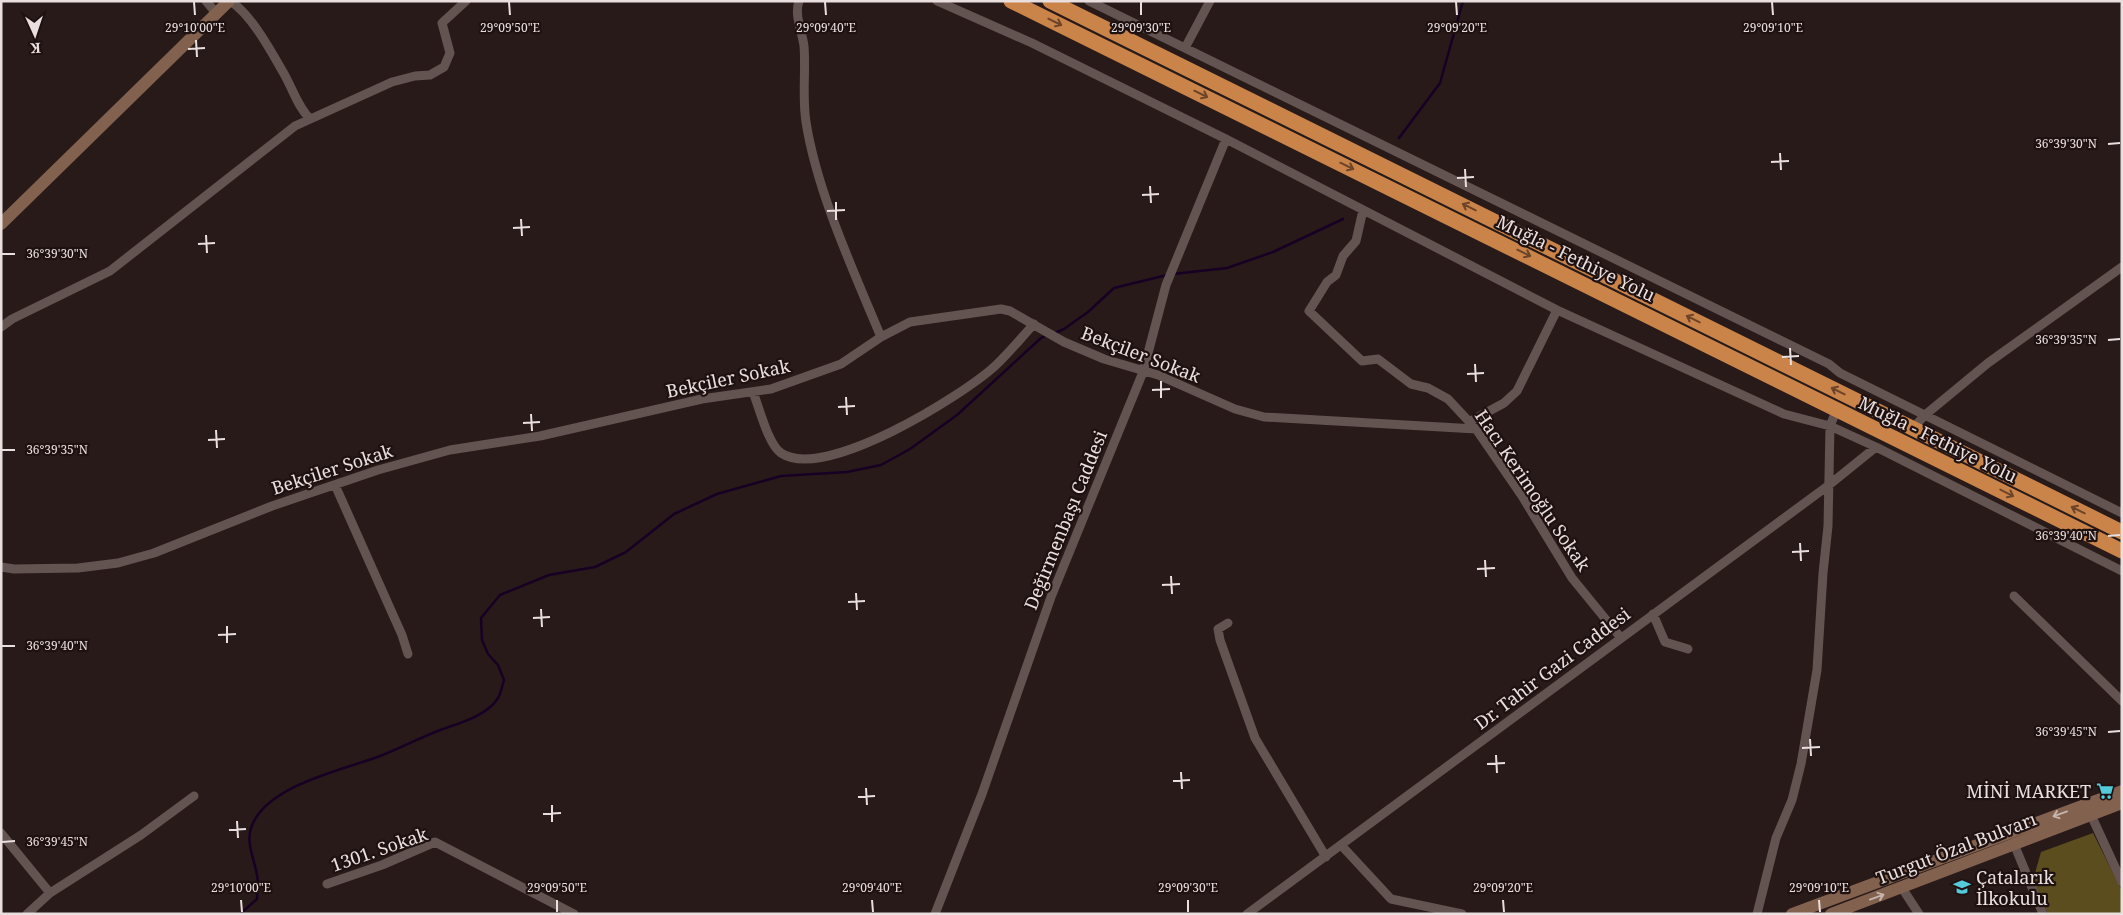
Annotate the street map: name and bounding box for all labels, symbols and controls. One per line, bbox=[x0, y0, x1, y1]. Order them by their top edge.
north arrow bbox=[10, 10, 60, 60]
one-way arrow bbox=[1047, 18, 1062, 27]
text: 29°10'00"E bbox=[165, 19, 225, 36]
text: 29°09'50"E bbox=[480, 19, 540, 36]
text: 29°09'40"E bbox=[796, 19, 856, 36]
text: 29°09'30"E bbox=[1111, 19, 1171, 36]
text: 29°09'20"E bbox=[1427, 19, 1487, 36]
text: 29°09'10"E bbox=[1743, 19, 1803, 36]
text: K bbox=[29, 39, 41, 58]
one-way arrow bbox=[1193, 90, 1208, 99]
text: 36°39'30"N bbox=[2035, 135, 2097, 152]
one-way arrow bbox=[1339, 162, 1354, 171]
one-way arrow bbox=[1462, 202, 1477, 211]
street label: Muğla - Fethiye Yolu bbox=[1493, 209, 1660, 307]
text: 36°39'30"N bbox=[26, 245, 88, 262]
one-way arrow bbox=[1516, 249, 1531, 258]
one-way arrow bbox=[1686, 314, 1701, 323]
street label: Bekçiler Sokak bbox=[1078, 320, 1205, 388]
text: 36°39'35"N bbox=[2035, 331, 2097, 348]
street label: Bekçiler Sokak bbox=[664, 353, 793, 403]
one-way arrow bbox=[1831, 386, 1846, 396]
street label: Muğla - Fethiye Yolu bbox=[1855, 390, 2022, 488]
street label: Hacı Kerimoğlu Sokak bbox=[1470, 405, 1596, 576]
street label: Değirmenbaşı Caddesi bbox=[1018, 427, 1112, 613]
street label: Bekçiler Sokak bbox=[268, 438, 396, 500]
text: 36°39'35"N bbox=[26, 441, 88, 458]
one-way arrow bbox=[1999, 488, 2014, 498]
one-way arrow bbox=[2071, 505, 2086, 514]
text: 36°39'40"N bbox=[2035, 527, 2097, 544]
street label: Dr. Tahir Gazi Caddesi bbox=[1469, 601, 1635, 734]
text: 36°39'40"N bbox=[26, 637, 88, 654]
text: 36°39'45"N bbox=[2035, 723, 2097, 740]
place label: MİNİ MARKET bbox=[1966, 779, 2091, 803]
supermarket icon: MİNİ MARKET bbox=[2095, 781, 2115, 801]
street label: Turgut Özal Bulvarı bbox=[1873, 806, 2040, 890]
one-way arrow bbox=[2052, 810, 2068, 819]
street label: 1301. Sokak bbox=[327, 821, 431, 877]
text: 36°39'45"N bbox=[26, 833, 88, 850]
place label: Çatalarık İlkokulu bbox=[1976, 865, 2055, 910]
school or university icon: Çatalarık İlkokulu bbox=[1952, 877, 1972, 897]
text: 29°10'00"E bbox=[211, 879, 271, 896]
text: 29°09'50"E bbox=[527, 879, 587, 896]
text: 29°09'40"E bbox=[842, 879, 902, 896]
text: 29°09'30"E bbox=[1158, 879, 1218, 896]
text: 29°09'20"E bbox=[1473, 879, 1533, 896]
text: 29°09'10"E bbox=[1789, 879, 1849, 896]
one-way arrow bbox=[1868, 892, 1884, 901]

